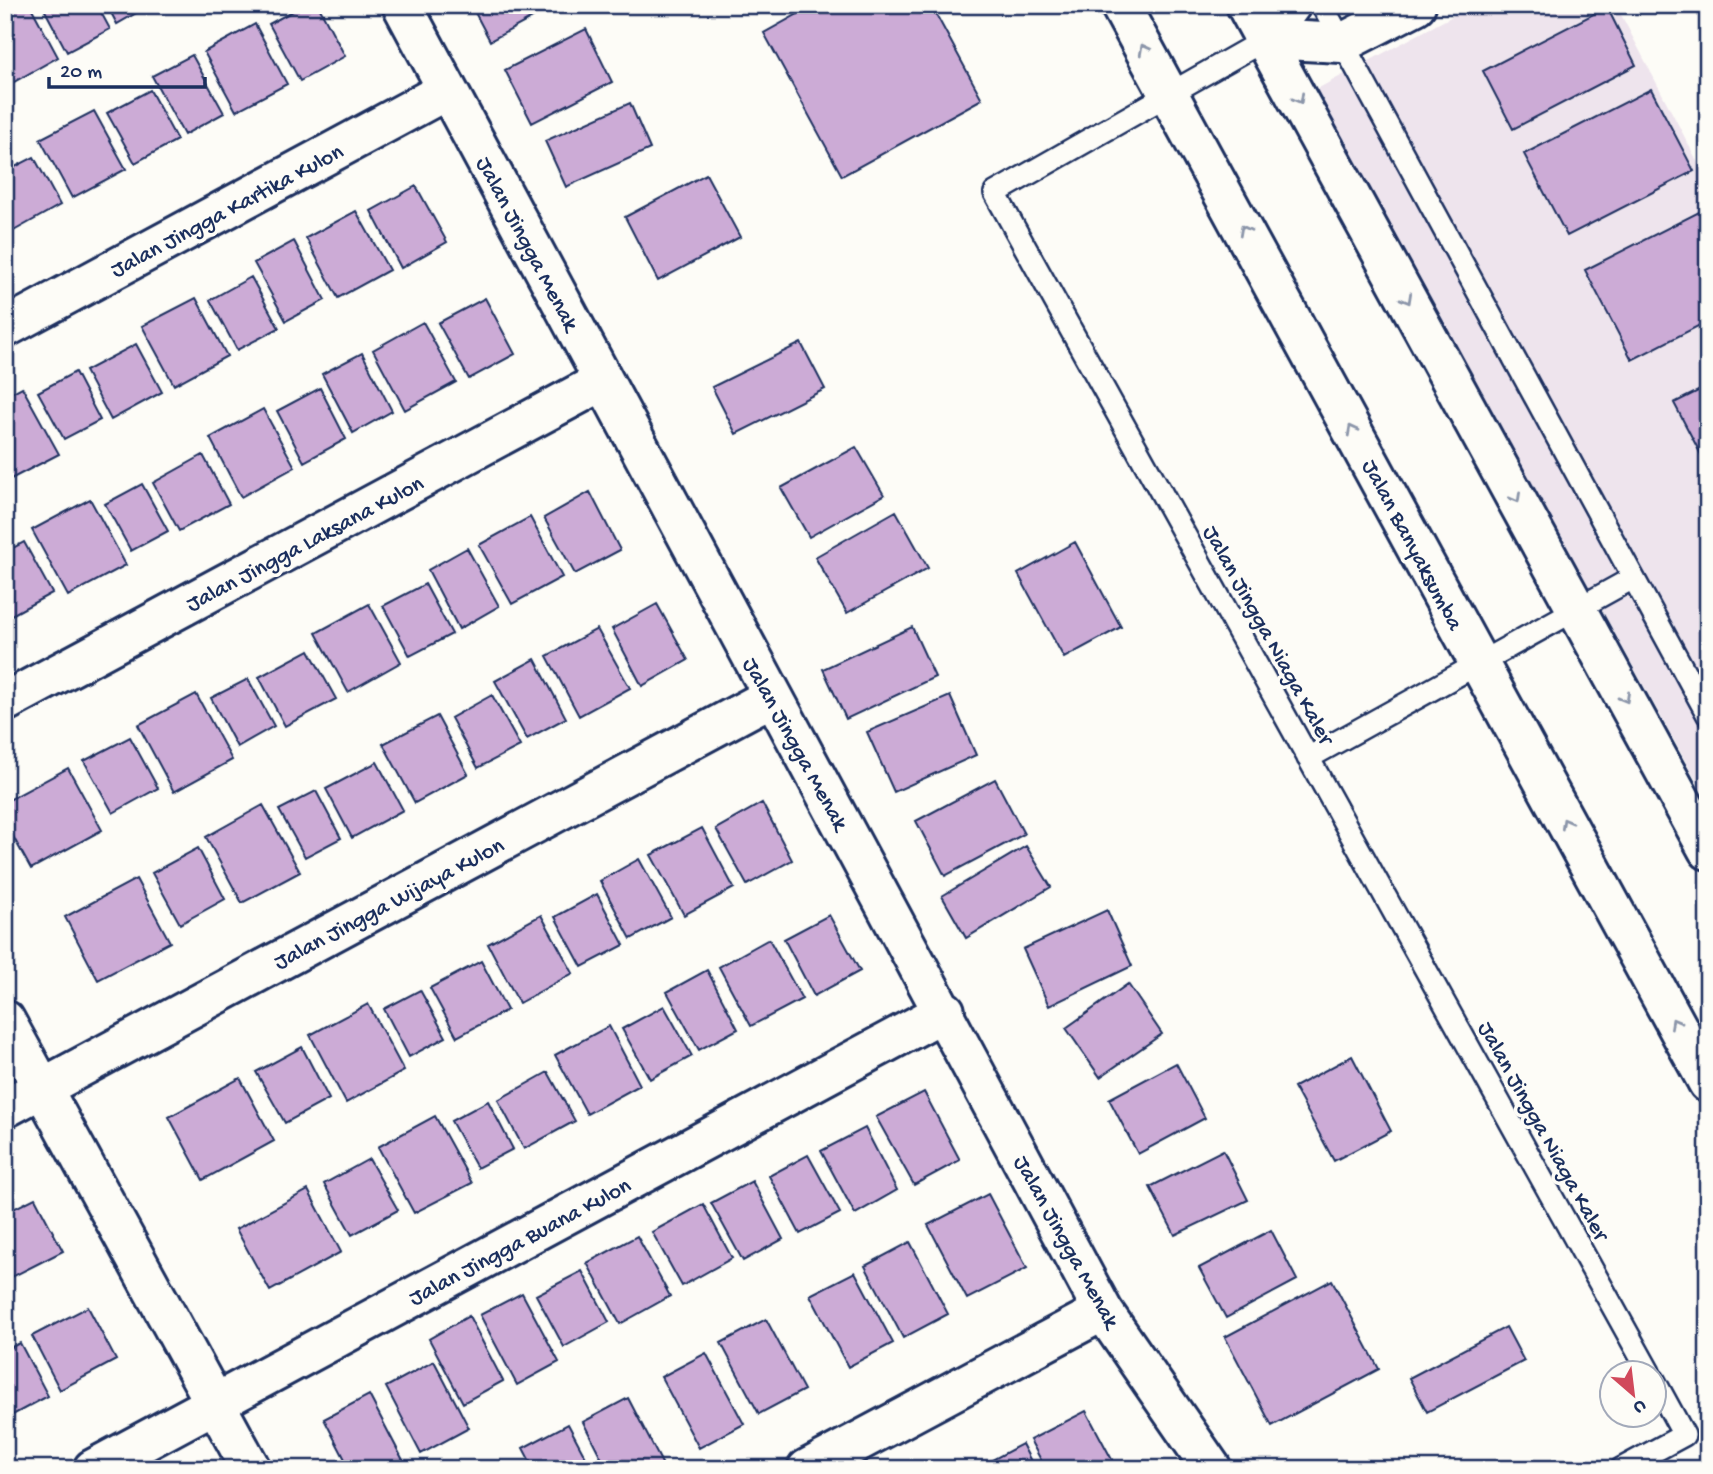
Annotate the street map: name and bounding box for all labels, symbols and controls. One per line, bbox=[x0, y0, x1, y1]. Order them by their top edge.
one-way arrow bbox=[1139, 44, 1153, 57]
scale bar bbox=[49, 46, 205, 90]
text: 20 m bbox=[60, 61, 102, 86]
one-way arrow bbox=[1290, 92, 1304, 104]
street label: Jalan Jingga Kartika Kulon bbox=[107, 139, 349, 285]
street label: Jalan Jingga Menak bbox=[469, 153, 585, 339]
one-way arrow bbox=[1239, 225, 1252, 237]
one-way arrow bbox=[1399, 291, 1413, 304]
one-way arrow bbox=[1347, 425, 1360, 437]
street label: Jalan Banyaksumba bbox=[1355, 456, 1468, 637]
street label: Jalan Jingga Laksana Kulon bbox=[182, 471, 429, 619]
one-way arrow bbox=[1508, 491, 1521, 504]
street label: Jalan Jingga Niaga Kaler bbox=[1195, 521, 1339, 752]
street label: Jalan Jingga Menak bbox=[735, 654, 854, 838]
one-way arrow bbox=[1617, 691, 1630, 703]
one-way arrow bbox=[1561, 818, 1574, 831]
street label: Jalan Jingga Wijaya Kulon bbox=[270, 833, 509, 977]
street label: Jalan Jingga Niaga Kaler bbox=[1470, 1017, 1614, 1248]
one-way arrow bbox=[1670, 1018, 1683, 1030]
street label: Jalan Jingga Menak bbox=[1006, 1152, 1125, 1336]
street label: Jalan Jingga Buana Kulon bbox=[405, 1173, 636, 1313]
north arrow bbox=[1598, 1358, 1668, 1428]
text: U bbox=[1629, 1393, 1650, 1419]

